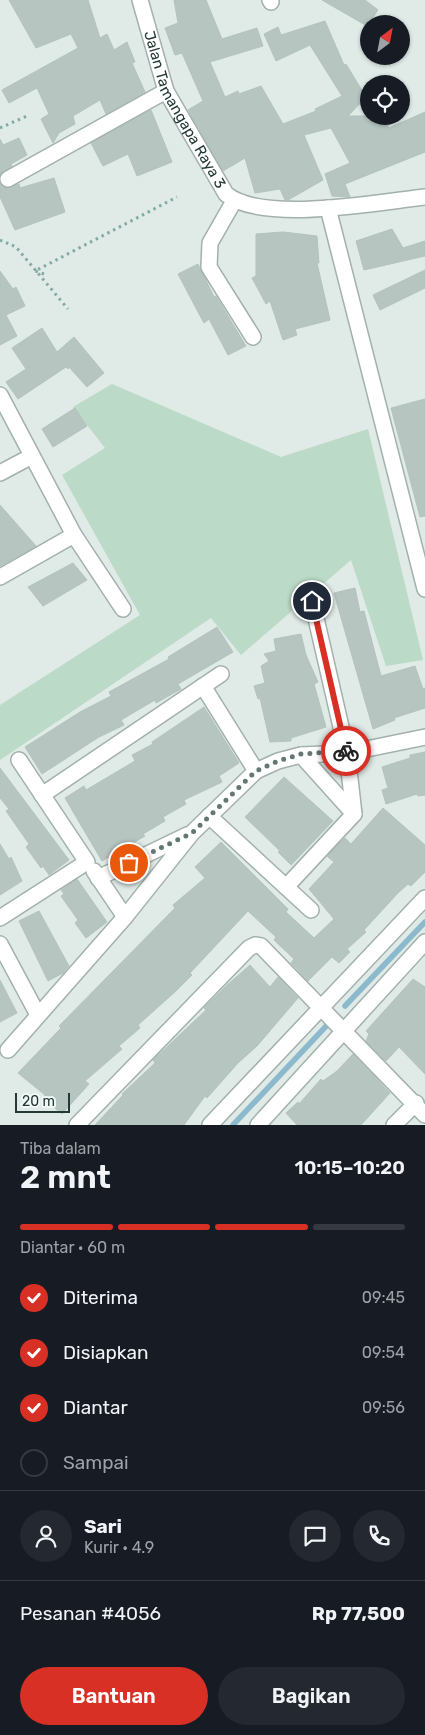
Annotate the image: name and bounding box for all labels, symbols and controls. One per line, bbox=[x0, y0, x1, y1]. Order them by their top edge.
north arrow bbox=[360, 15, 410, 65]
map controls bbox=[360, 15, 410, 125]
street label: Jalan Tamangapa Raya 3 bbox=[140, 29, 230, 192]
button: locate bbox=[360, 75, 410, 125]
pin bbox=[291, 580, 333, 622]
icon: home bbox=[298, 587, 326, 615]
courier bbox=[321, 726, 371, 776]
icon: bike bbox=[332, 737, 360, 765]
pin bbox=[108, 842, 150, 884]
icon: bag bbox=[115, 849, 143, 877]
scale bar bbox=[15, 1090, 70, 1113]
text: 20 m bbox=[22, 1093, 55, 1110]
text: Tiba dalam bbox=[20, 1139, 101, 1158]
text: 10:15–10:20 bbox=[295, 1156, 405, 1179]
text: 2 mnt bbox=[20, 1158, 111, 1196]
text: Diantar · 60 m bbox=[20, 1238, 125, 1257]
icon: check bbox=[20, 1284, 48, 1312]
text: Diterima bbox=[63, 1286, 138, 1309]
text: 09:45 bbox=[362, 1288, 405, 1307]
icon: check bbox=[20, 1339, 48, 1367]
text: Disiapkan bbox=[63, 1341, 148, 1364]
text: 09:54 bbox=[362, 1343, 405, 1362]
icon: check bbox=[20, 1394, 48, 1422]
text: Diantar bbox=[63, 1396, 128, 1419]
text: 09:56 bbox=[362, 1398, 405, 1417]
text: Sampai bbox=[63, 1451, 129, 1474]
button: person bbox=[20, 1510, 72, 1562]
button: chat bbox=[289, 1510, 341, 1562]
button: phone bbox=[353, 1510, 405, 1562]
text: Sari bbox=[84, 1515, 122, 1538]
text: Kurir · 4.9 bbox=[84, 1538, 154, 1557]
text: Pesanan #4056 bbox=[20, 1602, 161, 1625]
text: Rp 77,500 bbox=[312, 1602, 405, 1625]
button: Bantuan bbox=[20, 1667, 208, 1725]
button: Bagikan bbox=[218, 1667, 405, 1725]

